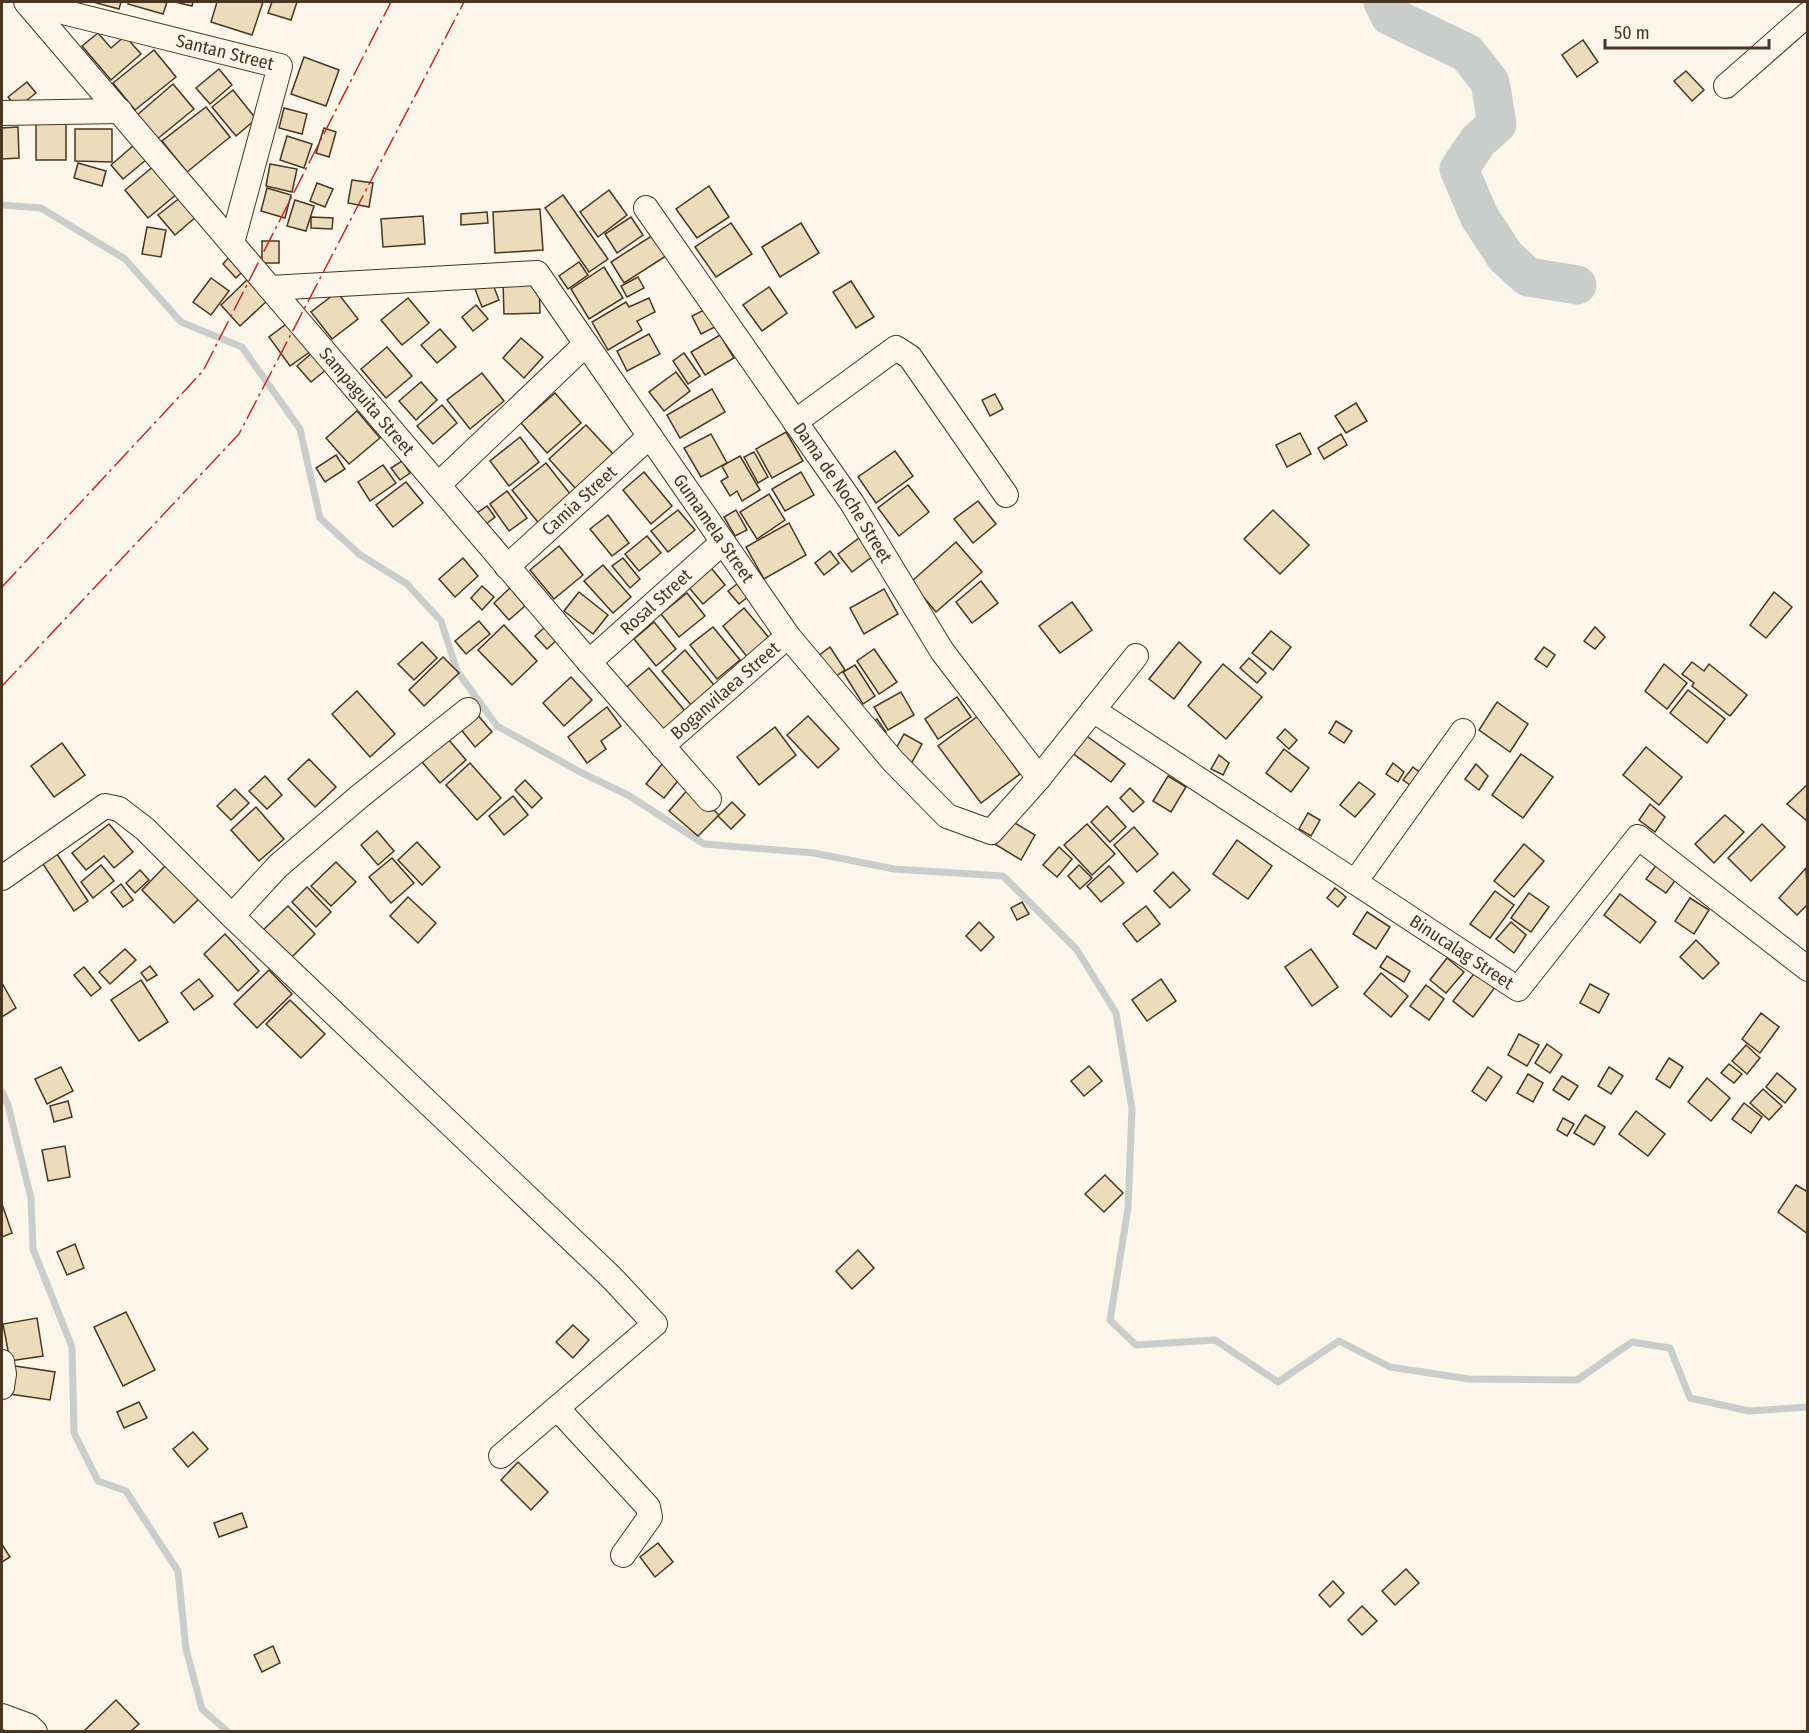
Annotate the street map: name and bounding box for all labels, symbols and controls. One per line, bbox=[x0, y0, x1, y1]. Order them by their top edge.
scale bar bbox=[1605, 12, 1768, 50]
text: 50 m bbox=[1614, 22, 1650, 44]
street label: Santan Street bbox=[174, 30, 276, 75]
street label: Sampaguita Street bbox=[315, 343, 419, 460]
street label: Dama de Noche Street bbox=[788, 418, 897, 567]
street label: Camia Street bbox=[537, 461, 621, 541]
street label: Gumamela Street bbox=[668, 470, 759, 587]
street label: Rosal Street bbox=[616, 564, 696, 640]
street label: Boganvilaea Street bbox=[666, 637, 785, 744]
street label: Binucalag Street bbox=[1406, 910, 1518, 994]

